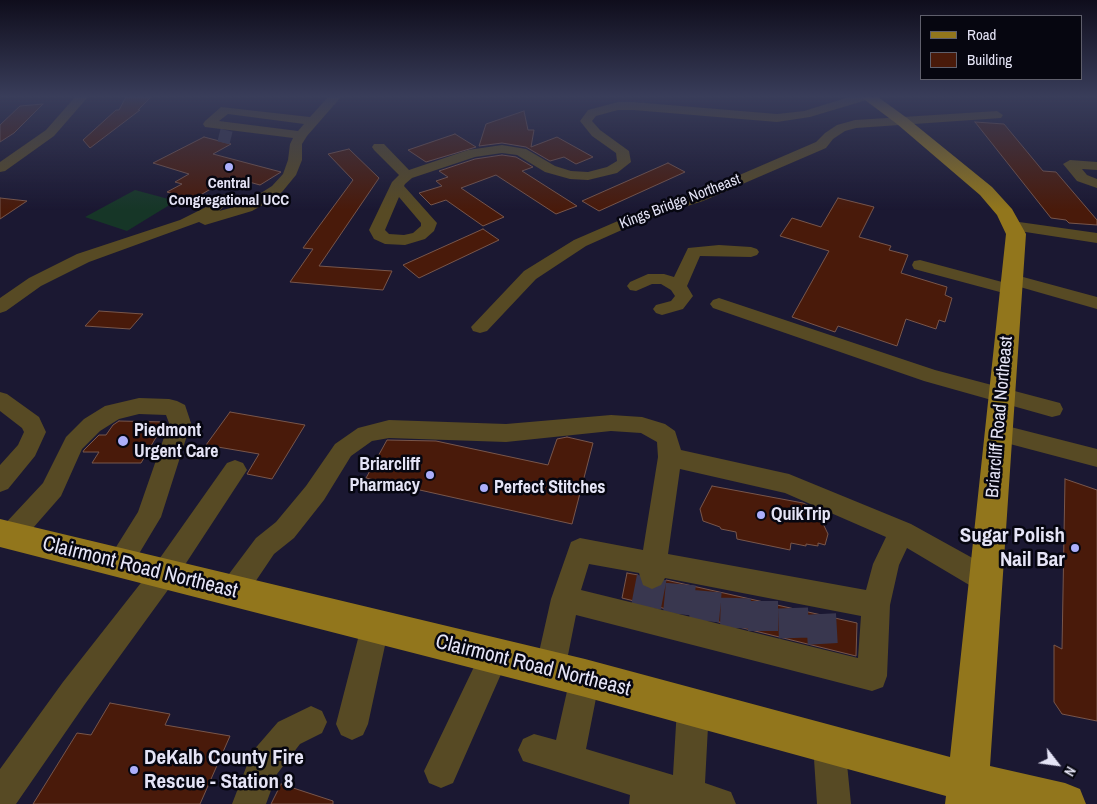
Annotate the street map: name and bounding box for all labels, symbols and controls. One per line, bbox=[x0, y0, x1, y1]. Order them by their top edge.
legend bbox=[920, 15, 1082, 80]
text: Road bbox=[967, 24, 996, 45]
text: Building bbox=[967, 49, 1012, 70]
marker: Central Congregational UCC bbox=[223, 161, 235, 173]
street label: Kings Bridge Northeast bbox=[617, 171, 743, 233]
place label: Central Congregational UCC bbox=[169, 175, 289, 210]
street label: Briarcliff Road Northeast bbox=[982, 335, 1018, 499]
place label: Piedmont Urgent Care bbox=[134, 420, 218, 462]
marker: Piedmont Urgent Care bbox=[116, 434, 130, 448]
place label: Briarcliff Pharmacy bbox=[349, 454, 420, 496]
marker: Briarcliff Pharmacy bbox=[424, 469, 436, 481]
place label: Perfect Stitches bbox=[494, 477, 606, 499]
marker: Perfect Stitches bbox=[478, 482, 490, 494]
place label: QuikTrip bbox=[771, 504, 831, 526]
marker: QuikTrip bbox=[755, 509, 767, 521]
place label: Sugar Polish Nail Bar bbox=[960, 523, 1065, 573]
street label: Clairmont Road Northeast bbox=[40, 532, 240, 604]
marker: Sugar Polish Nail Bar bbox=[1069, 542, 1081, 554]
street label: Clairmont Road Northeast bbox=[433, 630, 633, 702]
north arrow bbox=[1032, 739, 1082, 789]
place label: DeKalb County Fire Rescue - Station 8 bbox=[144, 745, 304, 795]
text: N bbox=[1060, 763, 1080, 780]
marker: DeKalb County Fire Rescue - Station 8 bbox=[128, 764, 140, 776]

